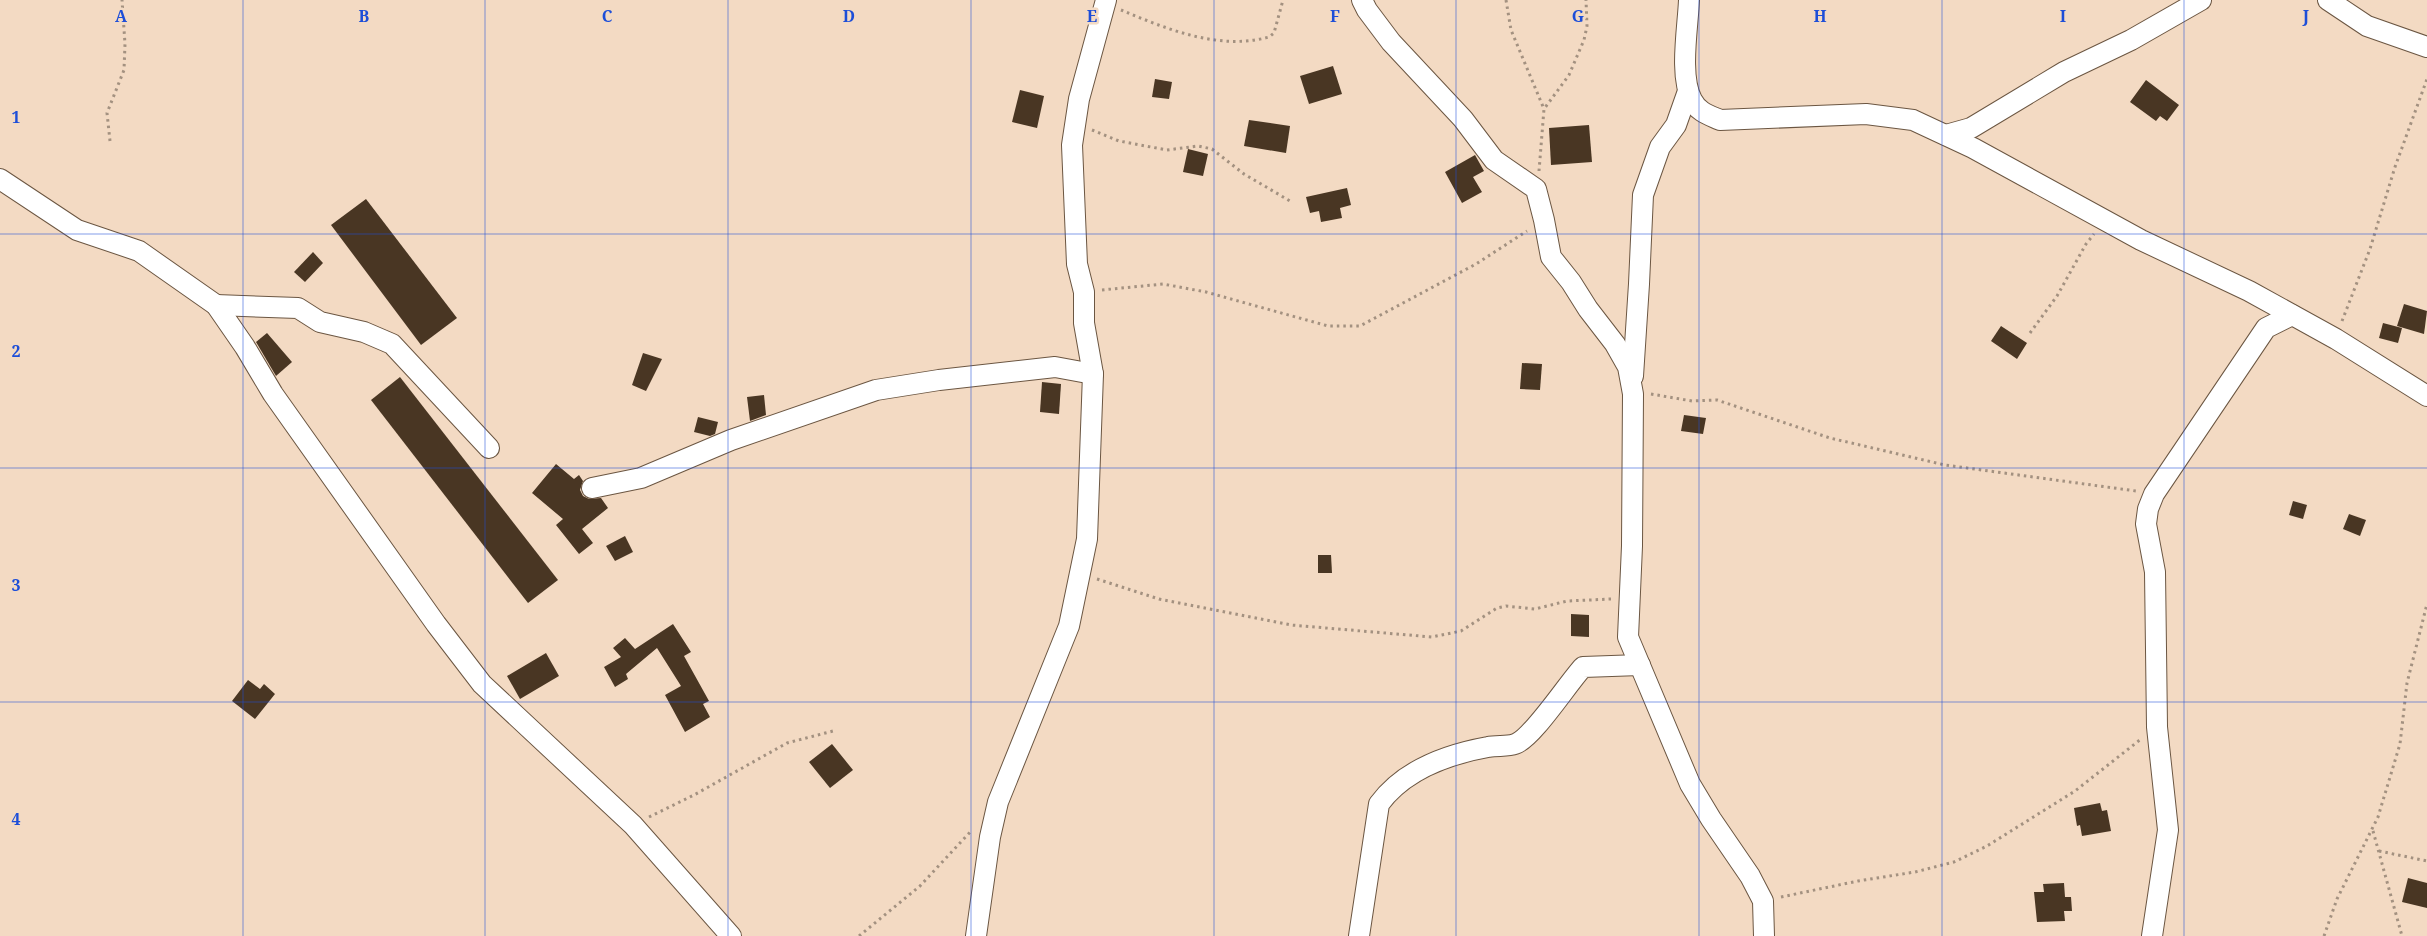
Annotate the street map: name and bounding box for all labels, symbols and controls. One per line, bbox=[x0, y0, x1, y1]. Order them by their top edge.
text: A bbox=[115, 5, 128, 27]
text: B bbox=[359, 5, 370, 27]
text: C bbox=[602, 5, 613, 27]
text: D bbox=[843, 5, 855, 27]
text: E bbox=[1087, 5, 1097, 27]
text: F bbox=[1330, 5, 1340, 27]
text: G bbox=[1572, 5, 1584, 27]
text: H bbox=[1813, 5, 1827, 27]
text: I bbox=[2060, 5, 2066, 27]
text: J bbox=[2302, 5, 2310, 27]
text: 1 bbox=[11, 106, 21, 128]
text: 2 bbox=[11, 340, 21, 362]
text: 3 bbox=[11, 574, 21, 596]
text: 4 bbox=[11, 808, 21, 830]

